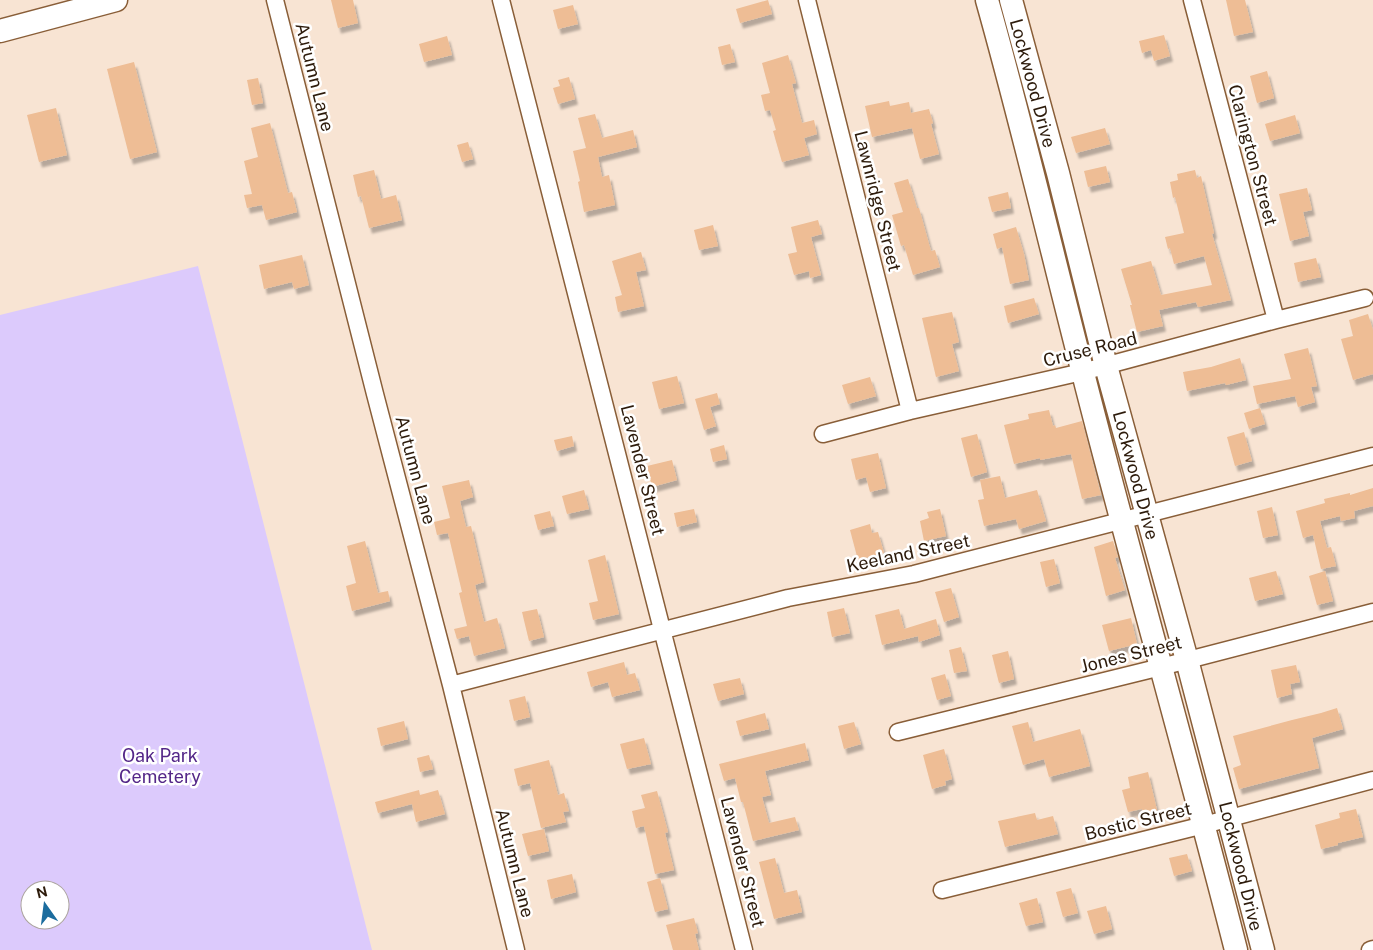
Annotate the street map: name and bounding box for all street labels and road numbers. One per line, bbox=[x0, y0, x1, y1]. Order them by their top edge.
street label: Lockwood Drive bbox=[1006, 16, 1060, 150]
street label: Autumn Lane bbox=[291, 20, 339, 134]
street label: Clarington Street bbox=[1224, 82, 1282, 228]
street label: Lawnridge Street bbox=[850, 128, 906, 274]
street label: Cruse Road bbox=[1041, 327, 1139, 371]
street label: Lavender Street bbox=[617, 402, 669, 538]
street label: Lockwood Drive bbox=[1109, 408, 1163, 542]
street label: Autumn Lane bbox=[391, 413, 441, 527]
street label: Keeland Street bbox=[844, 530, 972, 576]
street label: Jones Street bbox=[1078, 631, 1184, 677]
street label: Lavender Street bbox=[717, 794, 769, 930]
street label: Bostic Street bbox=[1082, 798, 1194, 844]
street label: Lockwood Drive bbox=[1215, 799, 1267, 933]
street label: Autumn Lane bbox=[491, 806, 539, 920]

